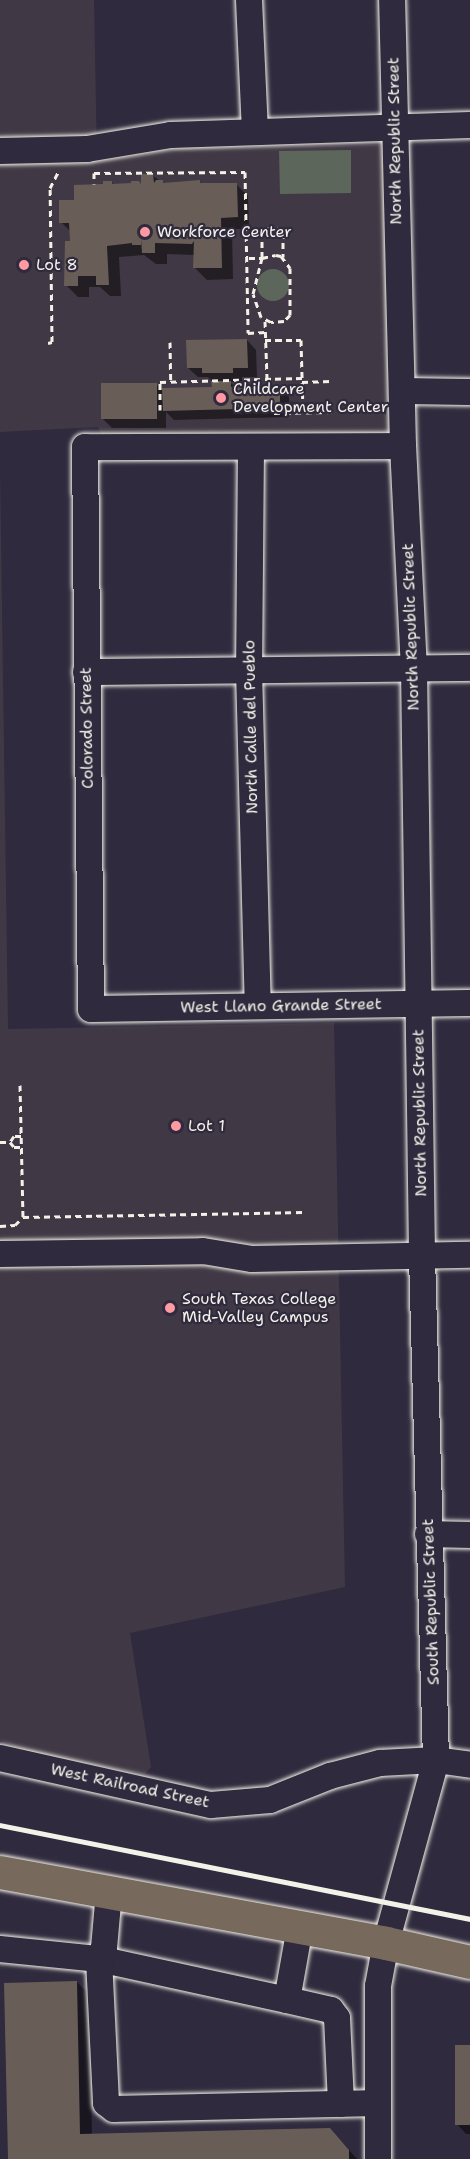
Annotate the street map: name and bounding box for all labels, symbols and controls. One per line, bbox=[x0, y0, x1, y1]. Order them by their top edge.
street label: North Republic Street bbox=[384, 57, 406, 225]
place label: Workforce Center bbox=[157, 222, 292, 242]
marker: Workforce Center bbox=[138, 225, 152, 239]
place label: Lot 8 bbox=[36, 255, 78, 275]
marker: Lot 8 bbox=[17, 258, 31, 272]
place label: Childcare Development Center bbox=[233, 379, 388, 417]
marker: Childcare Development Center bbox=[214, 391, 228, 405]
street label: North Republic Street bbox=[398, 543, 424, 711]
street label: North Calle del Pueblo bbox=[240, 640, 262, 814]
street label: Colorado Street bbox=[76, 667, 98, 789]
street label: West Llano Grande Street bbox=[180, 995, 382, 1017]
street label: North Republic Street bbox=[409, 1029, 431, 1197]
place label: Lot 1 bbox=[188, 1116, 225, 1136]
marker: Lot 1 bbox=[169, 1119, 183, 1133]
place label: South Texas College Mid-Valley Campus bbox=[182, 1289, 336, 1327]
marker: South Texas College Mid-Valley Campus bbox=[163, 1301, 177, 1315]
street label: South Republic Street bbox=[419, 1519, 443, 1685]
street label: West Railroad Street bbox=[49, 1760, 211, 1812]

